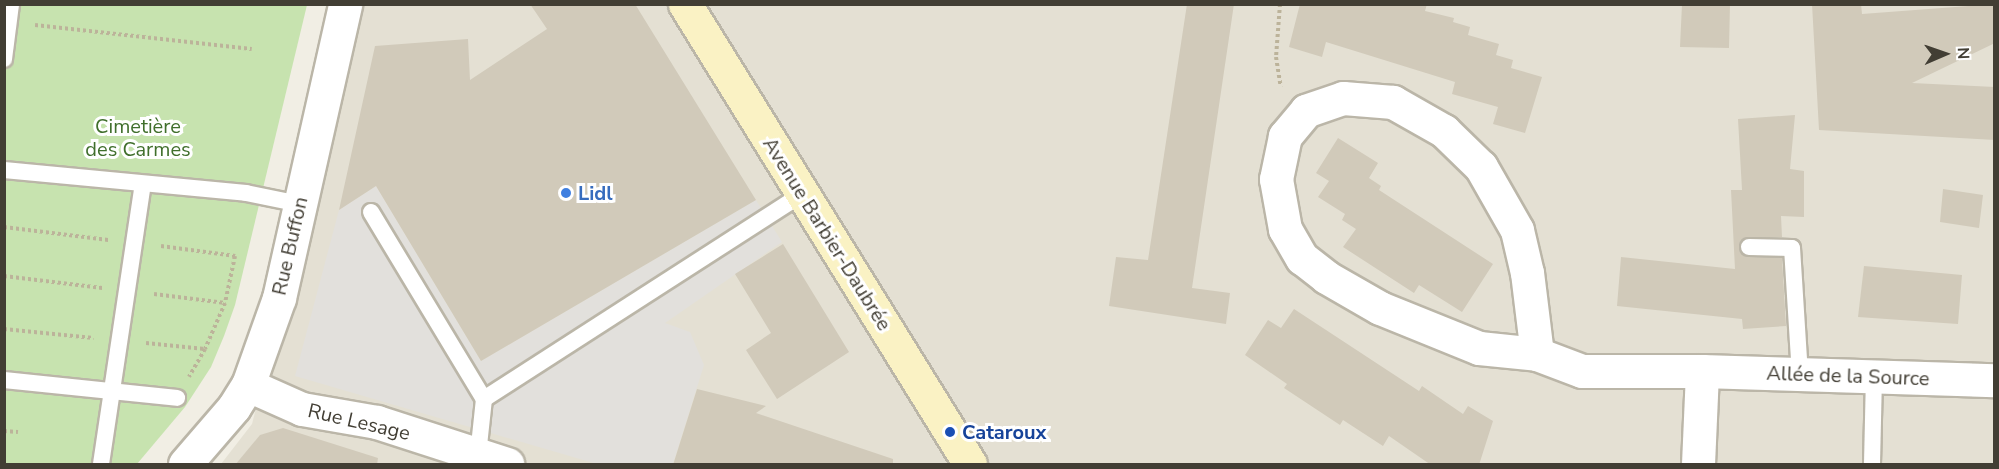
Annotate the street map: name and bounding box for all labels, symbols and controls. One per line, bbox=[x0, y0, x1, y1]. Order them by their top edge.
north arrow bbox=[1915, 24, 1975, 84]
text: N bbox=[1952, 47, 1974, 60]
park label: Cimetière des Carmes bbox=[85, 114, 191, 161]
street label: Avenue Barbier-Daubrée bbox=[758, 133, 896, 335]
place label: Lidl bbox=[578, 181, 613, 205]
marker: Lidl bbox=[559, 186, 573, 200]
street label: Rue Buffon bbox=[267, 194, 313, 298]
street label: Allée de la Source bbox=[1766, 361, 1930, 391]
street label: Rue Lesage bbox=[305, 399, 413, 445]
place label: Cataroux bbox=[962, 420, 1046, 444]
marker: Cataroux bbox=[943, 425, 957, 439]

